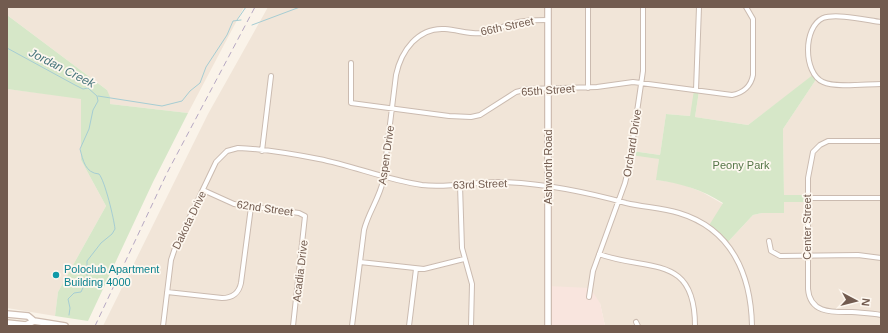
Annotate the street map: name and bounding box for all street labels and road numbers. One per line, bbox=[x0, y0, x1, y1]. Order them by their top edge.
street label: 66th Street bbox=[479, 15, 535, 37]
street label: 65th Street bbox=[521, 82, 575, 98]
street label: Orchard Drive bbox=[621, 108, 643, 178]
street label: Aspen Drive bbox=[376, 124, 396, 186]
street label: Ashworth Road bbox=[542, 129, 554, 205]
street label: 63rd Street bbox=[453, 177, 507, 191]
street label: Dakota Drive bbox=[170, 189, 208, 251]
street label: Center Street bbox=[801, 194, 813, 260]
street label: 62nd Street bbox=[236, 198, 294, 218]
street label: Acadia Drive bbox=[290, 239, 310, 303]

